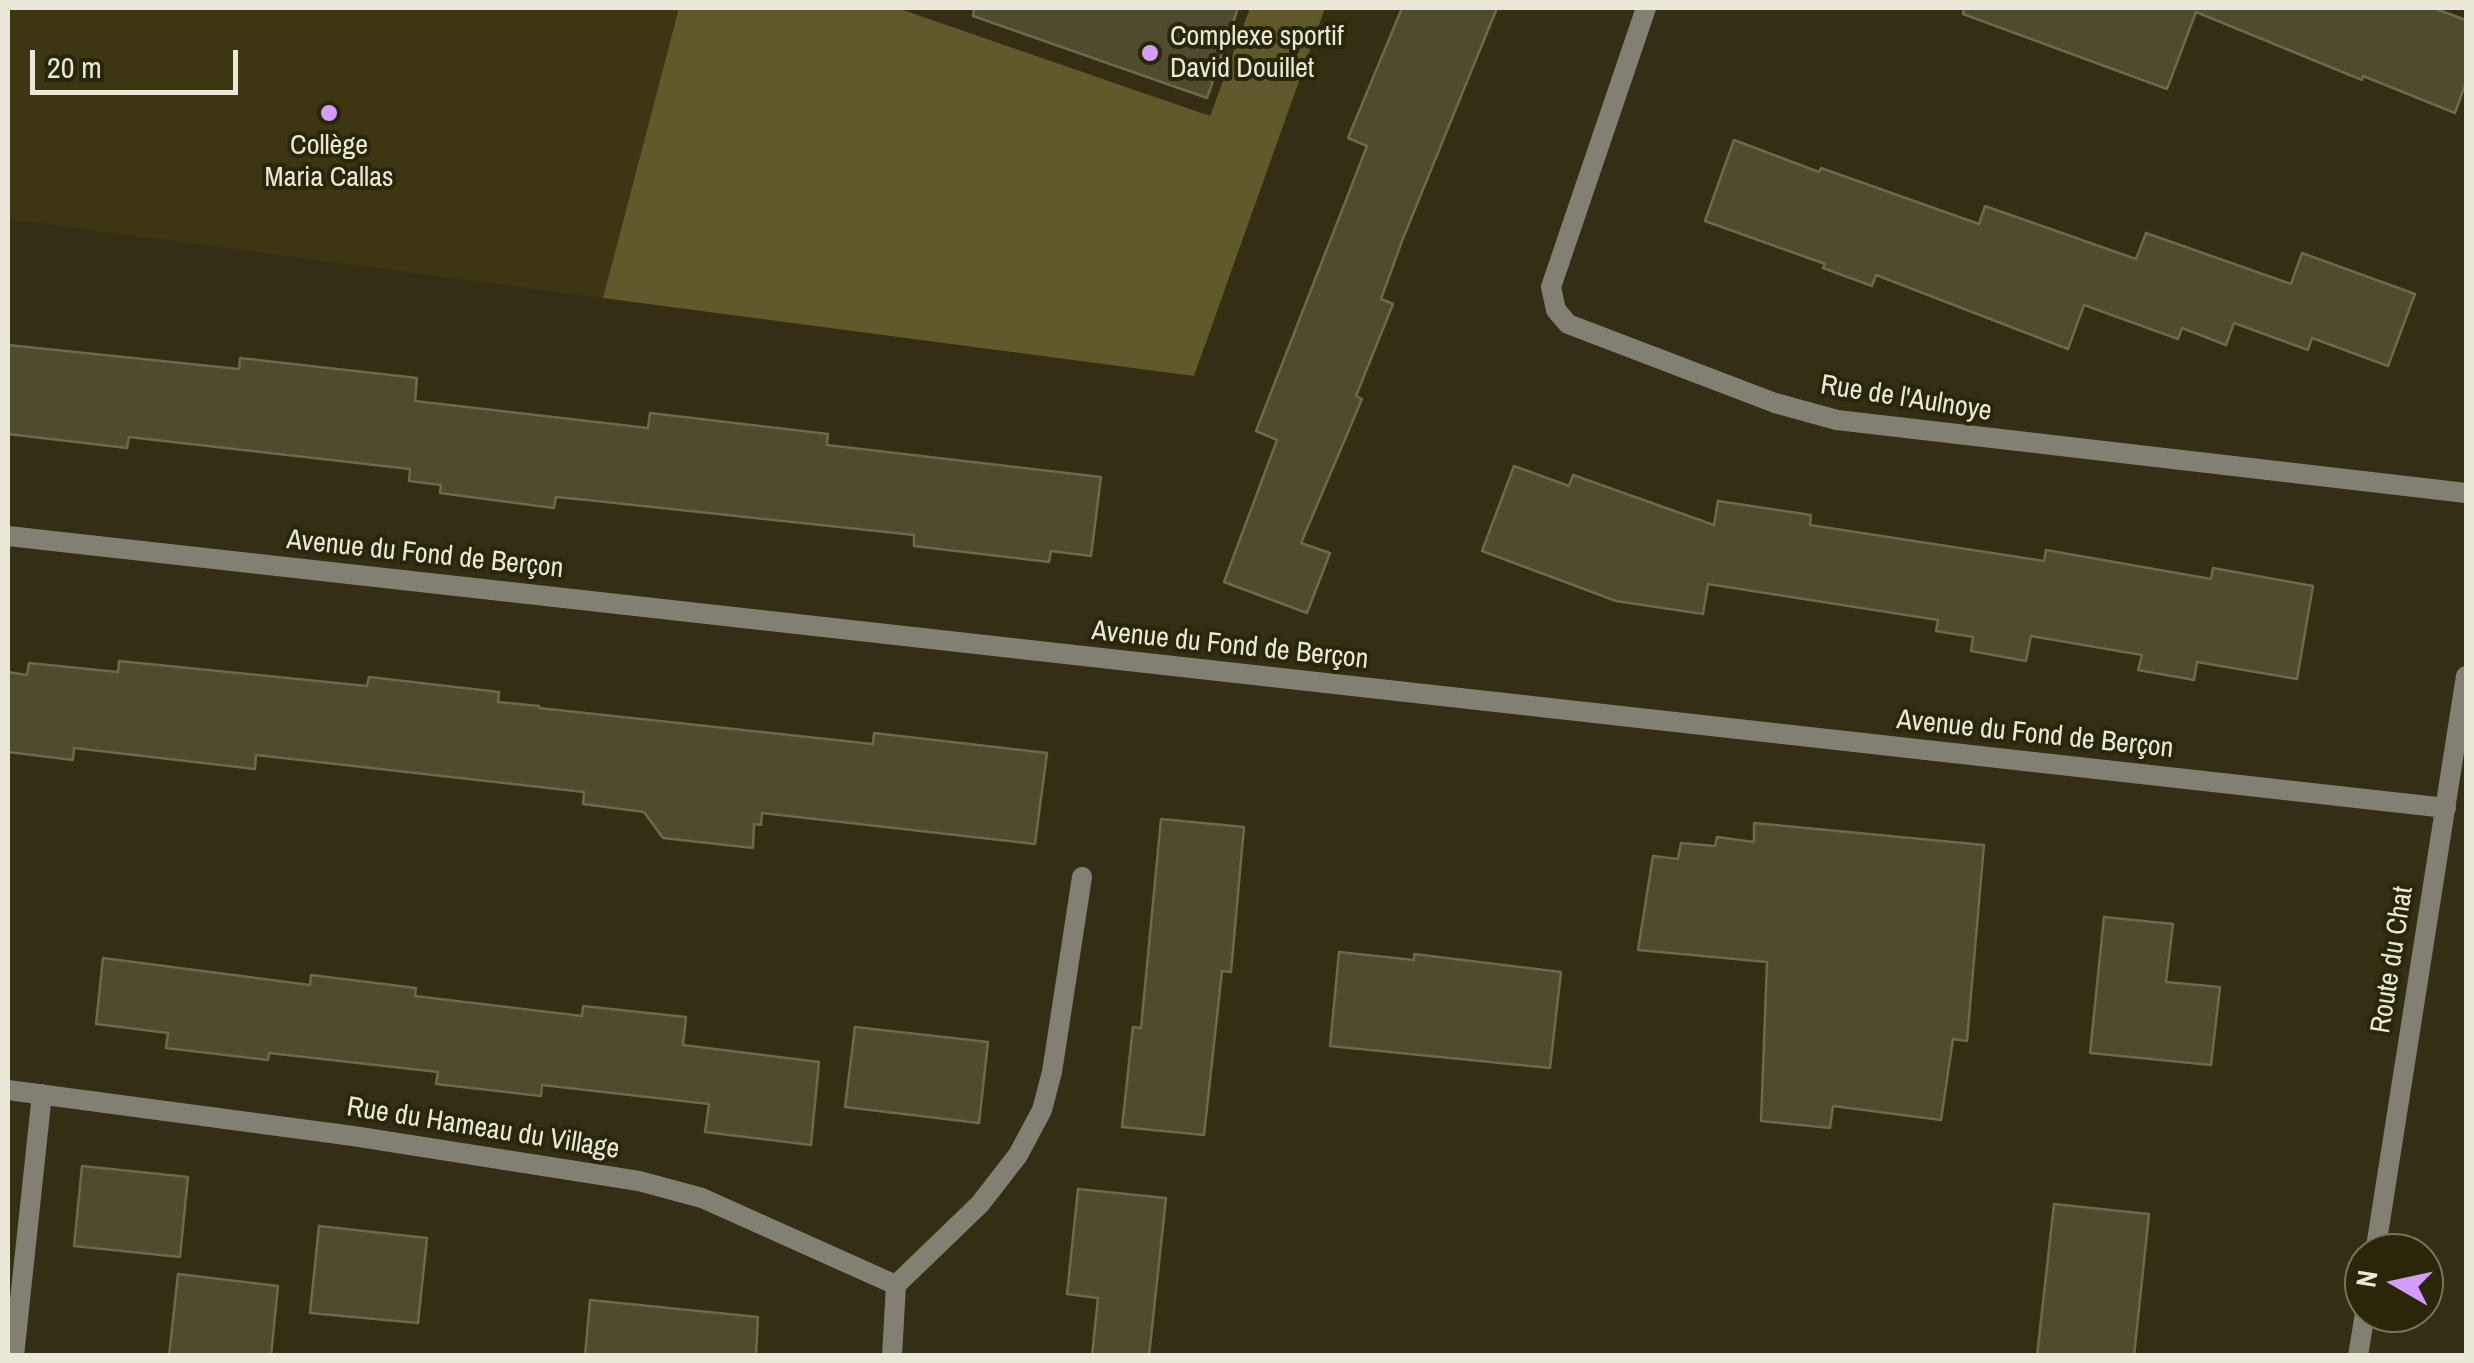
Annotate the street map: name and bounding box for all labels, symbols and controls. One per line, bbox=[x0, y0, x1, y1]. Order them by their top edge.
place label: Complexe sportif David Douillet bbox=[1170, 20, 1344, 86]
scale bar bbox=[35, 30, 242, 92]
marker: Complexe sportif David Douillet bbox=[1139, 42, 1161, 64]
text: 20 m bbox=[47, 47, 102, 87]
marker: Collège Maria Callas bbox=[318, 102, 340, 124]
place label: Collège Maria Callas bbox=[265, 129, 393, 195]
street label: Rue de l'Aulnoye bbox=[1818, 369, 1994, 429]
street label: Avenue du Fond de Berçon bbox=[285, 524, 565, 586]
street label: Avenue du Fond de Berçon bbox=[1090, 615, 1370, 677]
street label: Avenue du Fond de Berçon bbox=[1895, 704, 2175, 766]
street label: Route du Chat bbox=[2365, 884, 2421, 1036]
street label: Rue du Hameau du Village bbox=[344, 1091, 622, 1167]
north arrow bbox=[2344, 1233, 2444, 1333]
text: N bbox=[2346, 1267, 2386, 1290]

